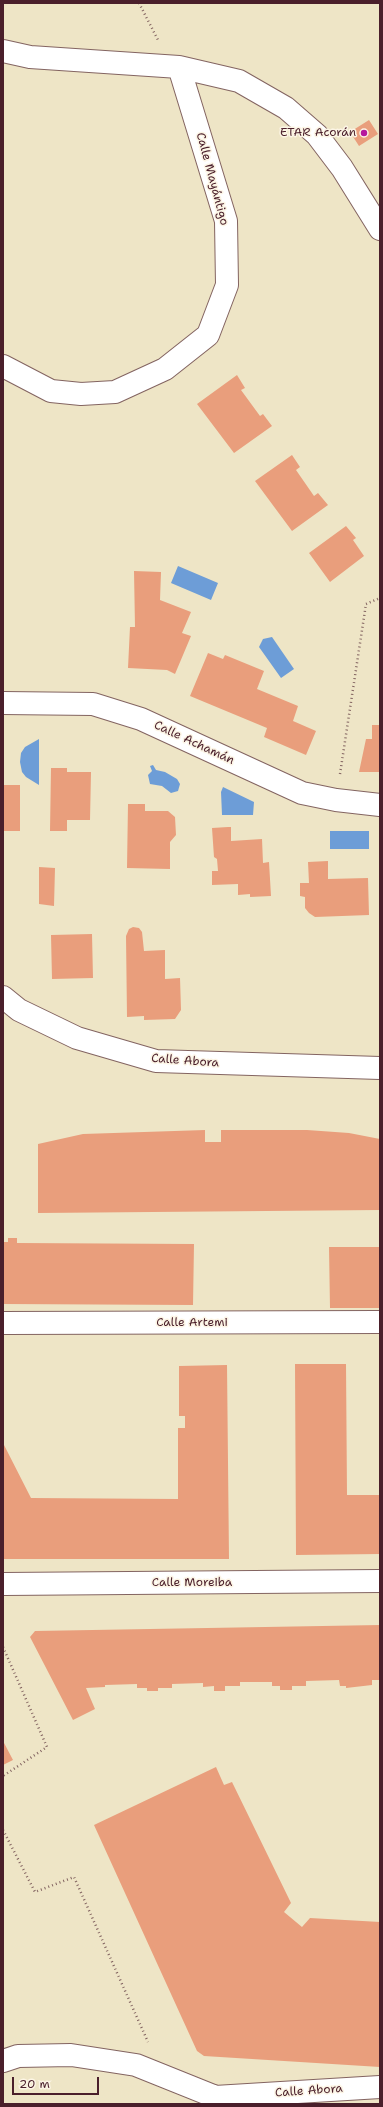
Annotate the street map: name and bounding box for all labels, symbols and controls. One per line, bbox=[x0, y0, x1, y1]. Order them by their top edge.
place label: ETAR Acorán bbox=[280, 126, 356, 140]
marker: ETAR Acorán bbox=[359, 128, 369, 138]
street label: Calle Mayántigo bbox=[193, 131, 231, 227]
street label: Calle Achamán bbox=[151, 718, 237, 768]
street label: Calle Abora bbox=[151, 1051, 219, 1071]
street label: Calle Artemi bbox=[156, 1316, 228, 1330]
street label: Calle Moreiba bbox=[152, 1576, 232, 1590]
scale bar bbox=[14, 2069, 101, 2095]
text: 20 m bbox=[19, 2076, 50, 2092]
street label: Calle Abora bbox=[275, 2081, 343, 2101]

